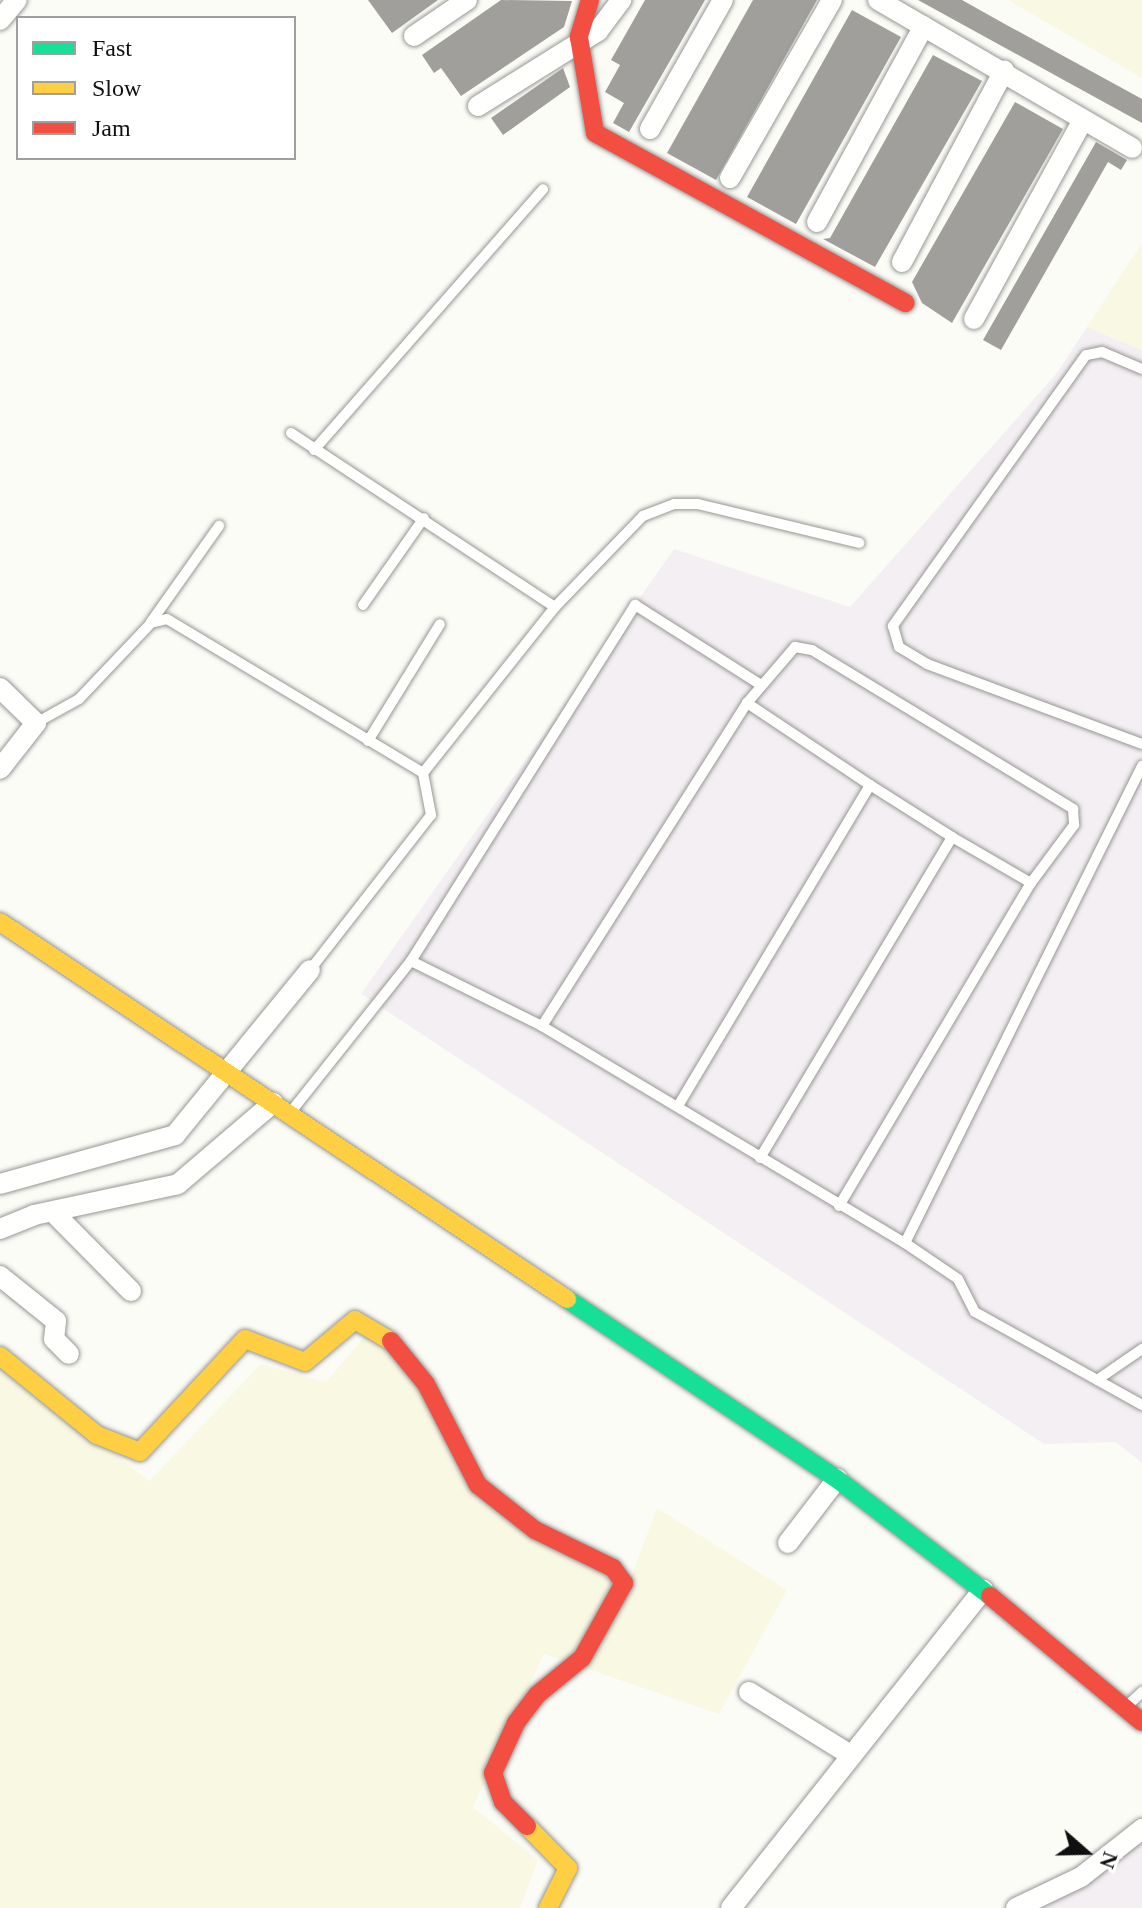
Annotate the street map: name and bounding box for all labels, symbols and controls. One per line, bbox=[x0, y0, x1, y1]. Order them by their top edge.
legend bbox=[16, 16, 296, 160]
text: Fast bbox=[92, 35, 132, 61]
text: Slow bbox=[92, 75, 141, 101]
text: Jam bbox=[92, 115, 131, 141]
north arrow bbox=[1046, 1812, 1126, 1892]
text: N bbox=[1095, 1849, 1123, 1872]

